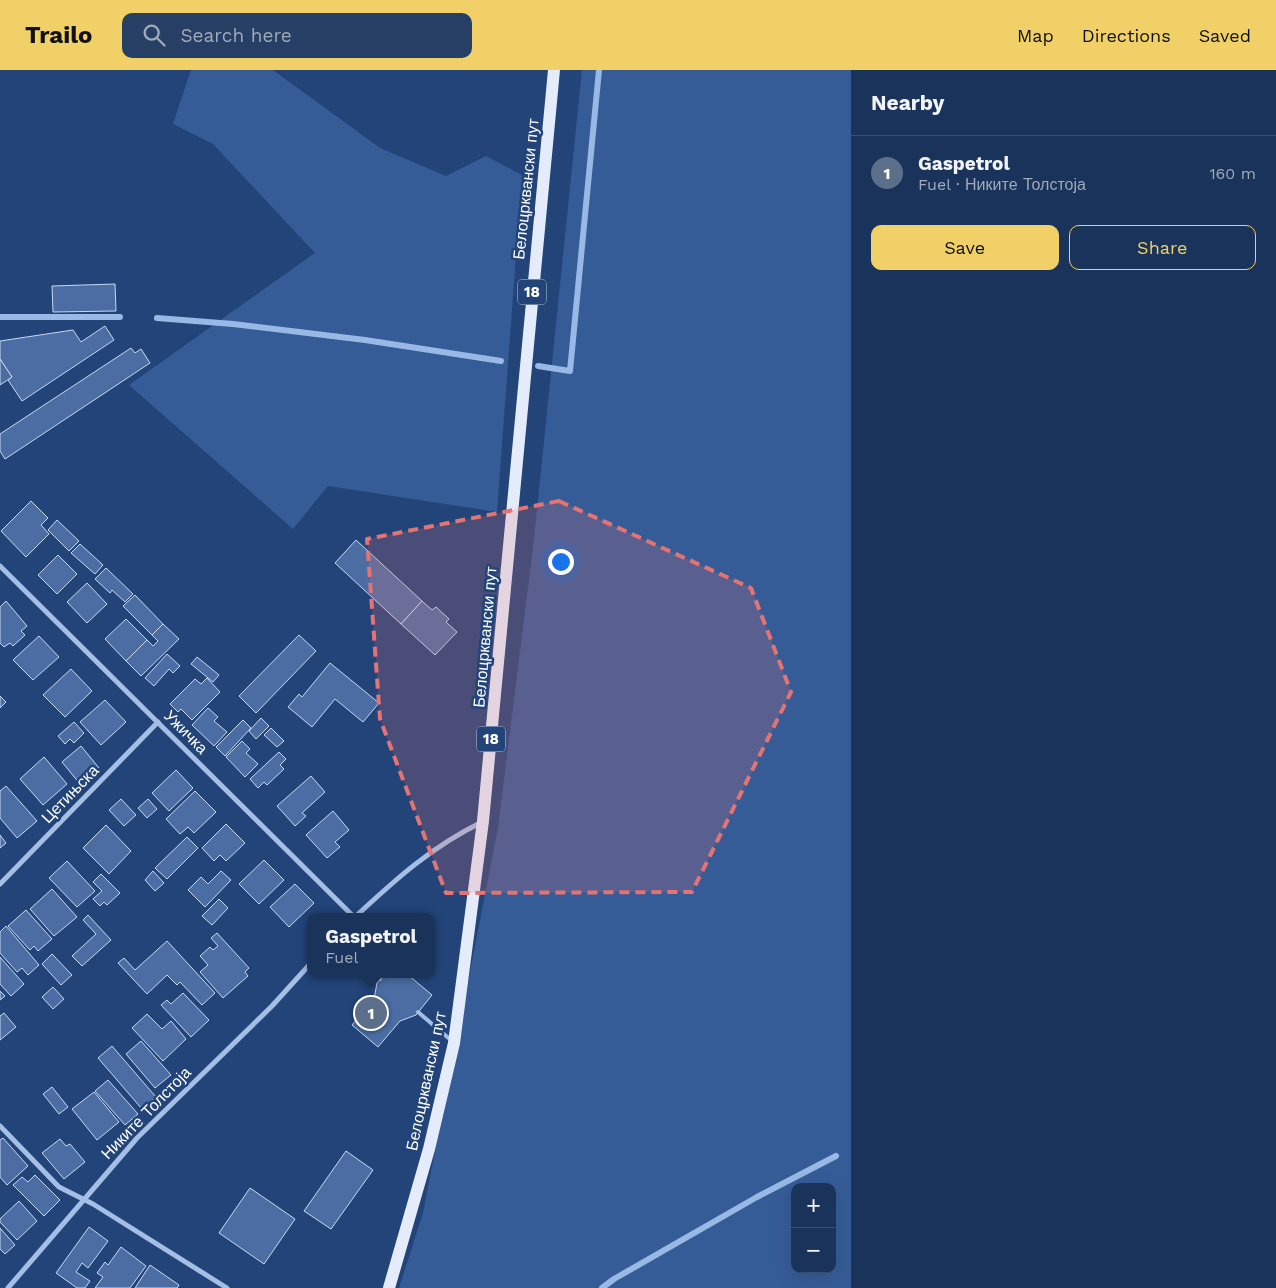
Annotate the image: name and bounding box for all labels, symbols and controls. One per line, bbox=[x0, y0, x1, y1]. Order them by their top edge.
search box bbox=[122, 13, 472, 58]
text: Trailo bbox=[25, 21, 92, 49]
icon: search bbox=[140, 21, 168, 49]
text: Search here bbox=[180, 24, 292, 47]
text: Map bbox=[1017, 25, 1054, 46]
text: Directions bbox=[1082, 25, 1171, 46]
text: Saved bbox=[1199, 25, 1251, 46]
text: Nearby bbox=[871, 90, 944, 115]
street label: Белоцрквански пут bbox=[509, 117, 543, 261]
text: Gaspetrol bbox=[918, 152, 1010, 175]
text: 1 bbox=[884, 164, 890, 183]
text: 160 m bbox=[1209, 164, 1256, 183]
text: Fuel · Никите Толстоја bbox=[918, 175, 1086, 194]
button: Save bbox=[871, 225, 1059, 270]
button: Share bbox=[1069, 225, 1256, 270]
road number: 18 bbox=[518, 280, 546, 304]
your location bbox=[548, 549, 574, 575]
street label: Белоцрквански пут bbox=[469, 565, 501, 708]
street label: Ужичка bbox=[160, 706, 212, 758]
road number: 18 bbox=[477, 726, 505, 752]
street label: Цетињска bbox=[38, 761, 103, 827]
popup bbox=[307, 913, 435, 978]
text: Gaspetrol bbox=[325, 925, 417, 948]
text: Fuel bbox=[325, 948, 358, 967]
pin: 1 bbox=[355, 994, 387, 1032]
street label: Белоцрквански пут bbox=[402, 1009, 450, 1152]
street label: Никите Толстоја bbox=[97, 1063, 195, 1163]
map controls bbox=[791, 1183, 836, 1273]
button: + bbox=[791, 1183, 836, 1228]
button: − bbox=[791, 1228, 836, 1273]

